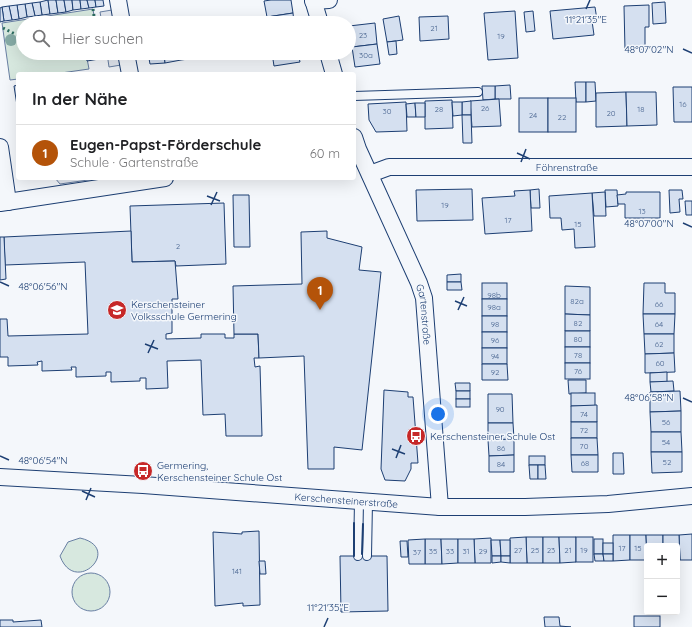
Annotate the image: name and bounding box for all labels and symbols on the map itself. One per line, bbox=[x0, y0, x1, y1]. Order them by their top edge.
text: 11°21'35"E bbox=[565, 13, 607, 26]
house number: 21 bbox=[430, 23, 438, 33]
house number: 23 bbox=[359, 30, 367, 40]
house number: 19 bbox=[497, 31, 505, 41]
text: 48°07'02"N bbox=[624, 43, 674, 56]
house number: 30a bbox=[359, 50, 373, 60]
house number: 16 bbox=[679, 99, 687, 109]
house number: 26 bbox=[481, 103, 490, 113]
house number: 28 bbox=[435, 104, 443, 114]
house number: 18 bbox=[637, 104, 645, 114]
house number: 30 bbox=[383, 106, 392, 116]
house number: 20 bbox=[606, 108, 616, 118]
house number: 24 bbox=[529, 110, 537, 120]
house number: 22 bbox=[558, 112, 567, 122]
street label: Föhrenstraße bbox=[536, 161, 598, 174]
house number: 19 bbox=[441, 200, 449, 210]
house number: 13 bbox=[638, 206, 646, 216]
house number: 17 bbox=[504, 215, 512, 225]
text: 48°07'00"N bbox=[624, 217, 674, 230]
house number: 15 bbox=[574, 219, 582, 229]
house number: 2 bbox=[176, 241, 181, 251]
pin: 1 bbox=[307, 277, 333, 310]
text: 48°06'56"N bbox=[18, 280, 68, 293]
street label: Gartenstraße bbox=[413, 282, 434, 346]
house number: 98b bbox=[487, 290, 501, 300]
house number: 82a bbox=[570, 296, 584, 306]
place label: Kerschensteiner Volksschule Germering bbox=[131, 298, 237, 323]
school or university icon: Kerschensteiner Volksschule Germering bbox=[106, 299, 128, 321]
house number: 66 bbox=[655, 299, 664, 309]
house number: 98a bbox=[487, 302, 501, 312]
house number: 82 bbox=[574, 318, 583, 328]
house number: 98 bbox=[491, 319, 499, 329]
house number: 64 bbox=[655, 319, 663, 329]
house number: 80 bbox=[573, 334, 583, 344]
house number: 96 bbox=[491, 335, 500, 345]
house number: 62 bbox=[655, 339, 664, 349]
house number: 78 bbox=[574, 350, 582, 360]
house number: 94 bbox=[491, 351, 499, 361]
house number: 60 bbox=[655, 358, 665, 368]
house number: 76 bbox=[574, 366, 583, 376]
house number: 92 bbox=[491, 367, 500, 377]
text: 48°06'58"N bbox=[624, 391, 674, 404]
your location bbox=[428, 404, 448, 424]
house number: 90 bbox=[495, 404, 505, 414]
house number: 74 bbox=[580, 409, 588, 419]
house number: 56 bbox=[662, 417, 671, 427]
bus stop icon: Kerschensteiner Schule Ost bbox=[405, 425, 427, 447]
house number: 72 bbox=[580, 425, 589, 435]
place label: Kerschensteiner Schule Ost bbox=[430, 430, 556, 443]
house number: 54 bbox=[662, 437, 670, 447]
house number: 70 bbox=[580, 441, 589, 451]
house number: 86 bbox=[497, 443, 506, 453]
text: 48°06'54"N bbox=[18, 454, 68, 467]
house number: 52 bbox=[663, 457, 672, 467]
house number: 68 bbox=[581, 458, 589, 468]
place label: Germering, Kerschensteiner Schule Ost bbox=[157, 459, 283, 484]
house number: 84 bbox=[497, 459, 505, 469]
bus stop icon: Germering, Kerschensteiner Schule Ost bbox=[132, 460, 154, 482]
street label: Kerschensteinerstraße bbox=[294, 490, 399, 511]
house number: 17 bbox=[618, 543, 626, 553]
house number: 15 bbox=[634, 543, 642, 553]
house number: 27 bbox=[514, 545, 522, 555]
house number: 25 bbox=[531, 545, 539, 555]
house number: 23 bbox=[547, 545, 555, 555]
house number: 21 bbox=[564, 545, 572, 555]
house number: 19 bbox=[580, 545, 588, 555]
house number: 35 bbox=[429, 546, 437, 556]
house number: 33 bbox=[446, 546, 454, 556]
house number: 31 bbox=[462, 546, 470, 556]
house number: 29 bbox=[479, 546, 488, 556]
house number: 37 bbox=[413, 547, 421, 557]
house number: 141 bbox=[232, 566, 242, 576]
text: 11°21'35"E bbox=[307, 601, 349, 614]

